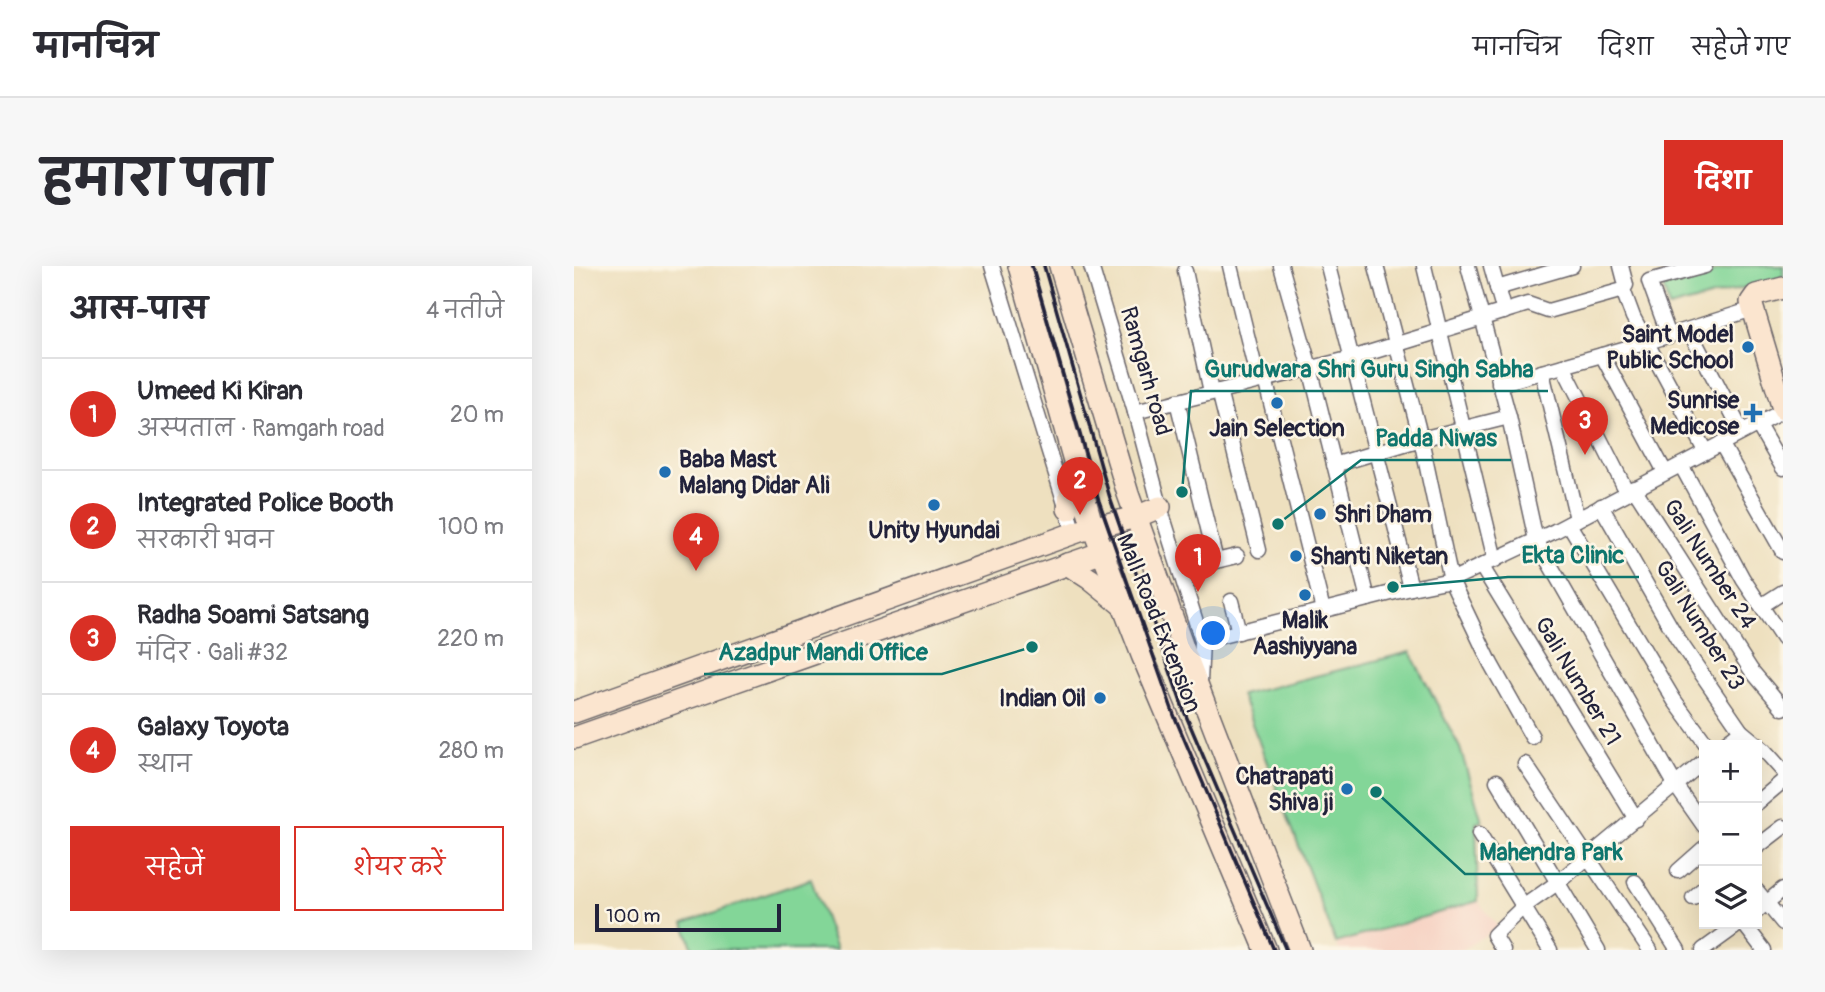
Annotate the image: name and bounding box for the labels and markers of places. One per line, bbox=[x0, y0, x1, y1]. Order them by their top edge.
place label: Saint Model Public School bbox=[1606, 320, 1734, 375]
marker: Saint Model Public School bbox=[1740, 339, 1756, 355]
callout: Gurudwara Shri Guru Singh Sabha bbox=[1191, 346, 1548, 391]
place label: Sunrise Medicose bbox=[1650, 386, 1740, 441]
marker: Jain Selection bbox=[1269, 395, 1285, 411]
pin: 3 bbox=[1562, 397, 1608, 455]
marker: Sunrise Medicose bbox=[1745, 405, 1761, 421]
place label: Jain Selection bbox=[1209, 414, 1345, 443]
callout: Padda Niwas bbox=[1361, 415, 1511, 460]
place label: Baba Mast Malang Didar Ali bbox=[679, 445, 830, 500]
pin: 2 bbox=[1057, 457, 1103, 515]
marker: Baba Mast Malang Didar Ali bbox=[657, 464, 673, 480]
marker: Unity Hyundai bbox=[926, 497, 942, 513]
place label: Shri Dham bbox=[1334, 500, 1432, 529]
marker: Shri Dham bbox=[1312, 506, 1328, 522]
pin: 4 bbox=[673, 513, 719, 571]
place label: Unity Hyundai bbox=[868, 516, 1000, 545]
callout: Ekta Clinic bbox=[1508, 532, 1639, 577]
pin: 1 bbox=[1175, 534, 1221, 592]
place label: Shanti Niketan bbox=[1310, 542, 1448, 571]
marker: Shanti Niketan bbox=[1288, 548, 1304, 564]
marker: Malik Aashiyyana bbox=[1297, 587, 1313, 603]
place label: Malik Aashiyyana bbox=[1253, 606, 1357, 661]
callout: Azadpur Mandi Office bbox=[704, 629, 942, 674]
place label: Indian Oil bbox=[999, 684, 1086, 713]
marker: Indian Oil bbox=[1092, 690, 1108, 706]
place label: Chatrapati Shiva ji bbox=[1236, 762, 1333, 817]
marker: Chatrapati Shiva ji bbox=[1339, 781, 1355, 797]
callout: Mahendra Park bbox=[1465, 829, 1637, 874]

